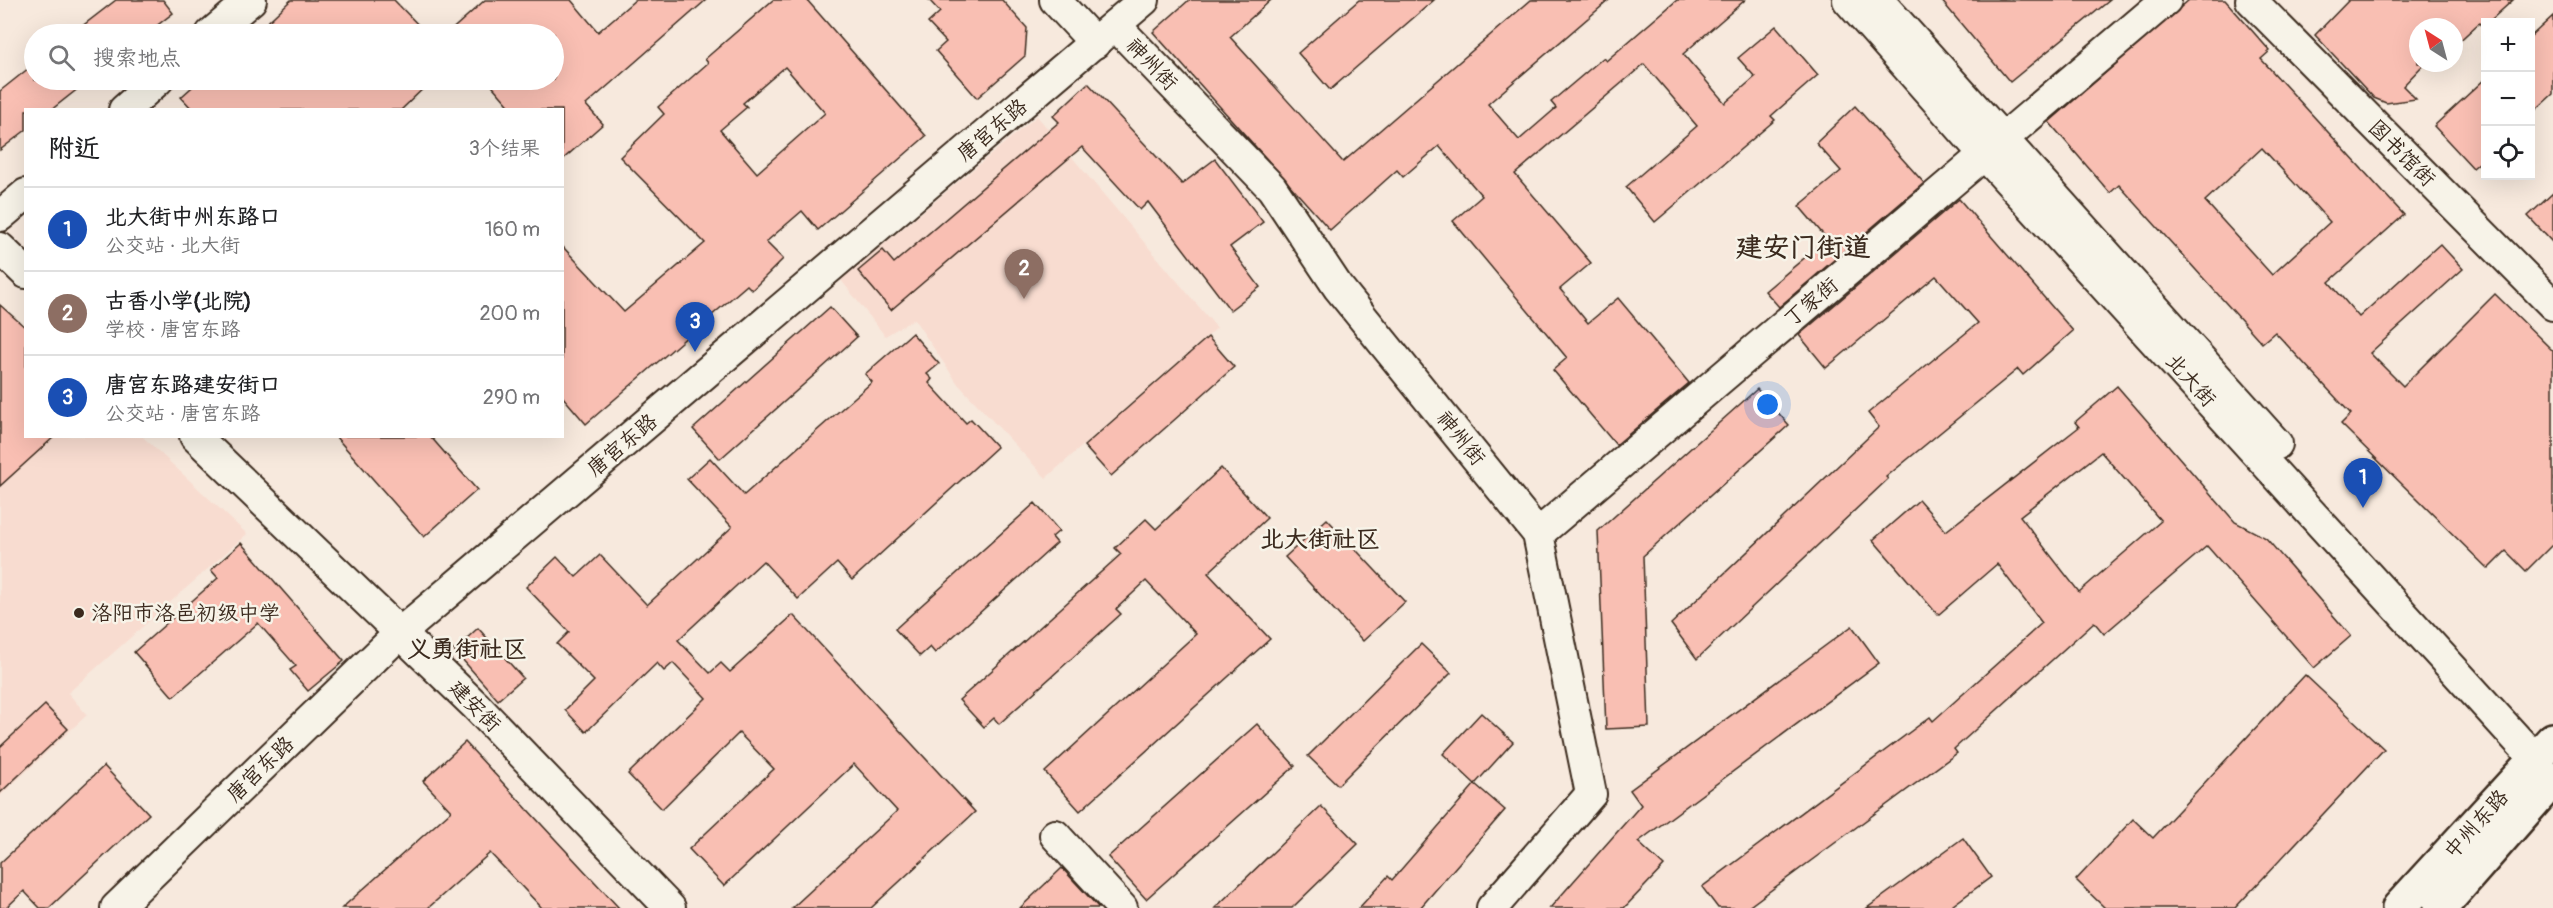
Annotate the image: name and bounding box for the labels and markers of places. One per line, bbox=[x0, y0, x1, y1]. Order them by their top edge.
pin: 2 bbox=[1004, 250, 1044, 299]
pin: 3 bbox=[676, 302, 714, 352]
pin: 1 bbox=[2344, 458, 2382, 508]
place label: 洛阳市洛邑初级中学 bbox=[91, 600, 280, 627]
marker: 洛阳市洛邑初级中学 bbox=[72, 606, 86, 620]

